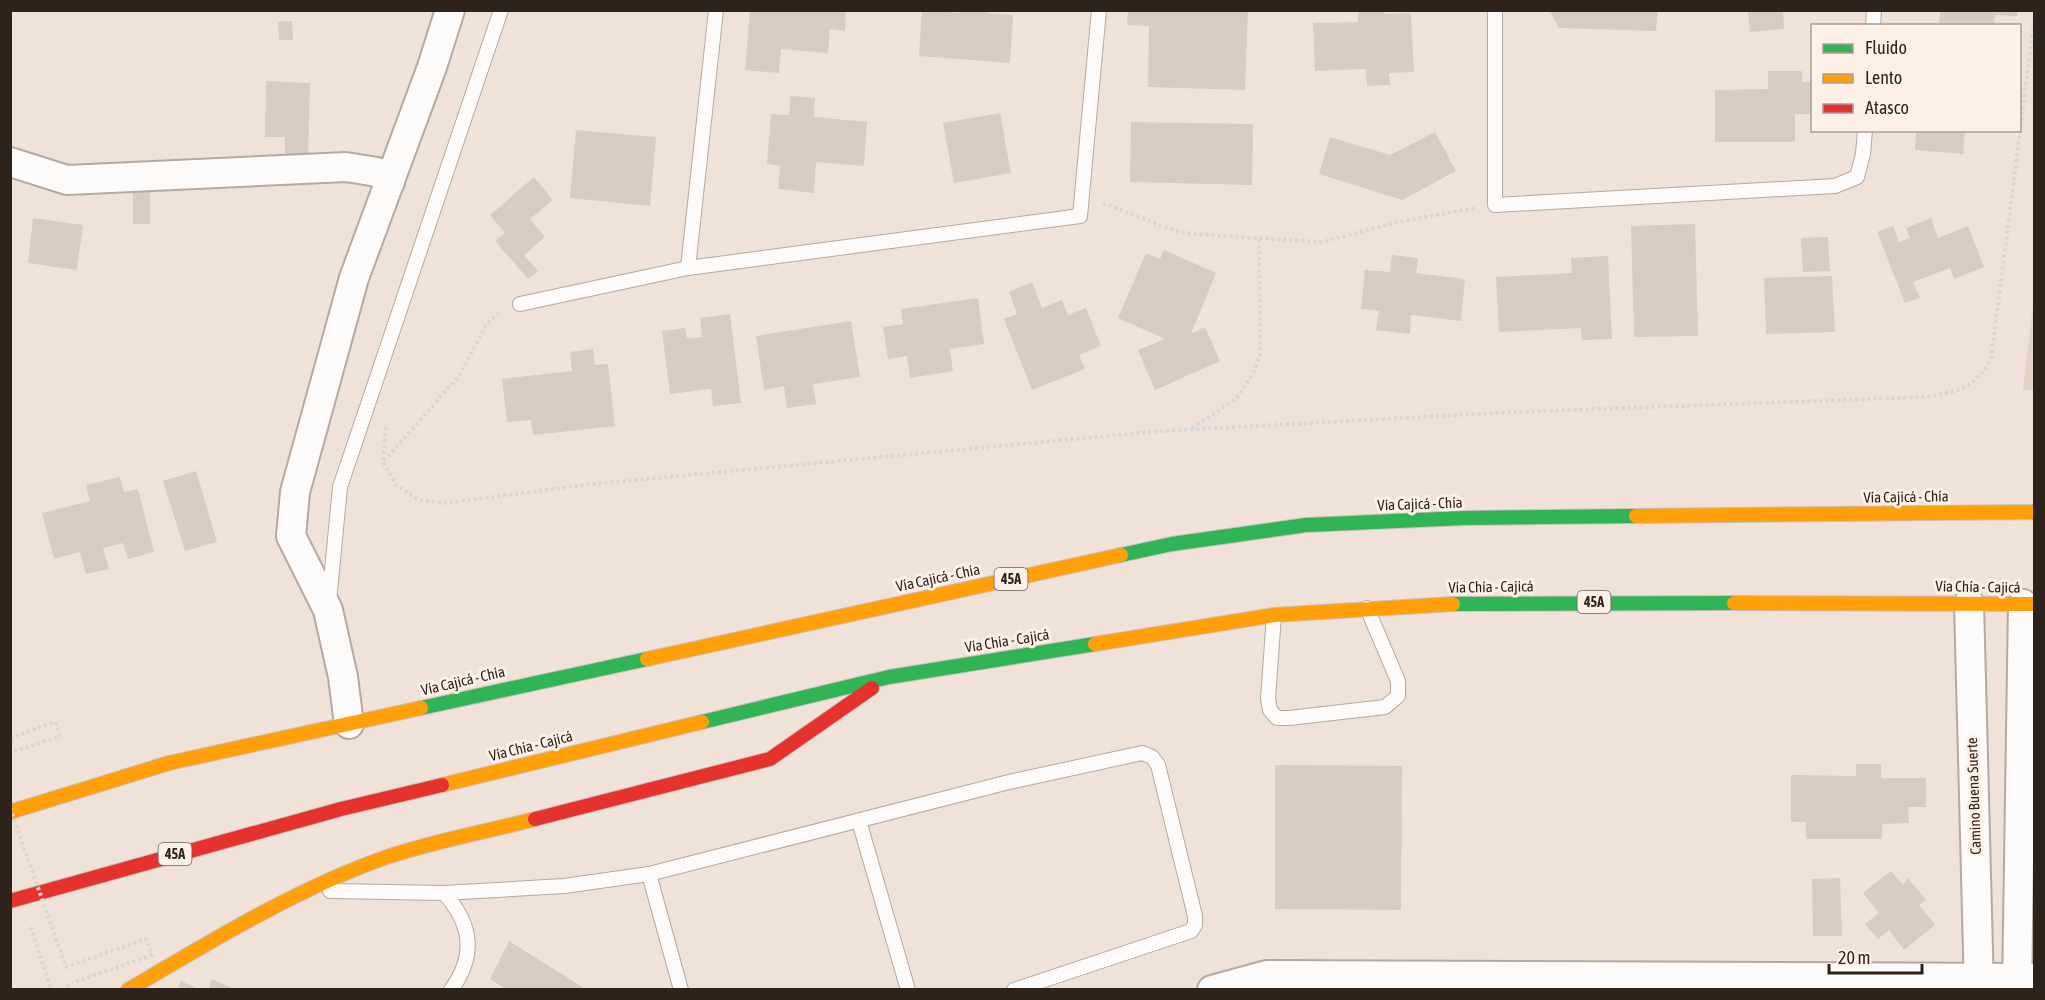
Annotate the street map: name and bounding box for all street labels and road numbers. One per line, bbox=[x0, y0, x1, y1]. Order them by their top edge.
street label: Vía Cajicá - Chía bbox=[1863, 487, 1949, 506]
street label: Vía Cajicá - Chía bbox=[1377, 494, 1463, 513]
street label: Vía Cajicá - Chía bbox=[894, 560, 981, 595]
road number: 45A bbox=[994, 568, 1028, 590]
street label: Vía Chía - Cajicá bbox=[1448, 577, 1534, 596]
street label: Vía Chía - Cajicá bbox=[1935, 577, 2021, 596]
road number: 45A bbox=[1578, 591, 1610, 613]
street label: Vía Chía - Cajicá bbox=[963, 625, 1050, 656]
street label: Vía Cajicá - Chía bbox=[419, 663, 506, 698]
street label: Vía Chía - Cajicá bbox=[487, 727, 574, 764]
street label: Camino Buena Suerte bbox=[1963, 737, 1984, 855]
road number: 45A bbox=[158, 843, 192, 865]

